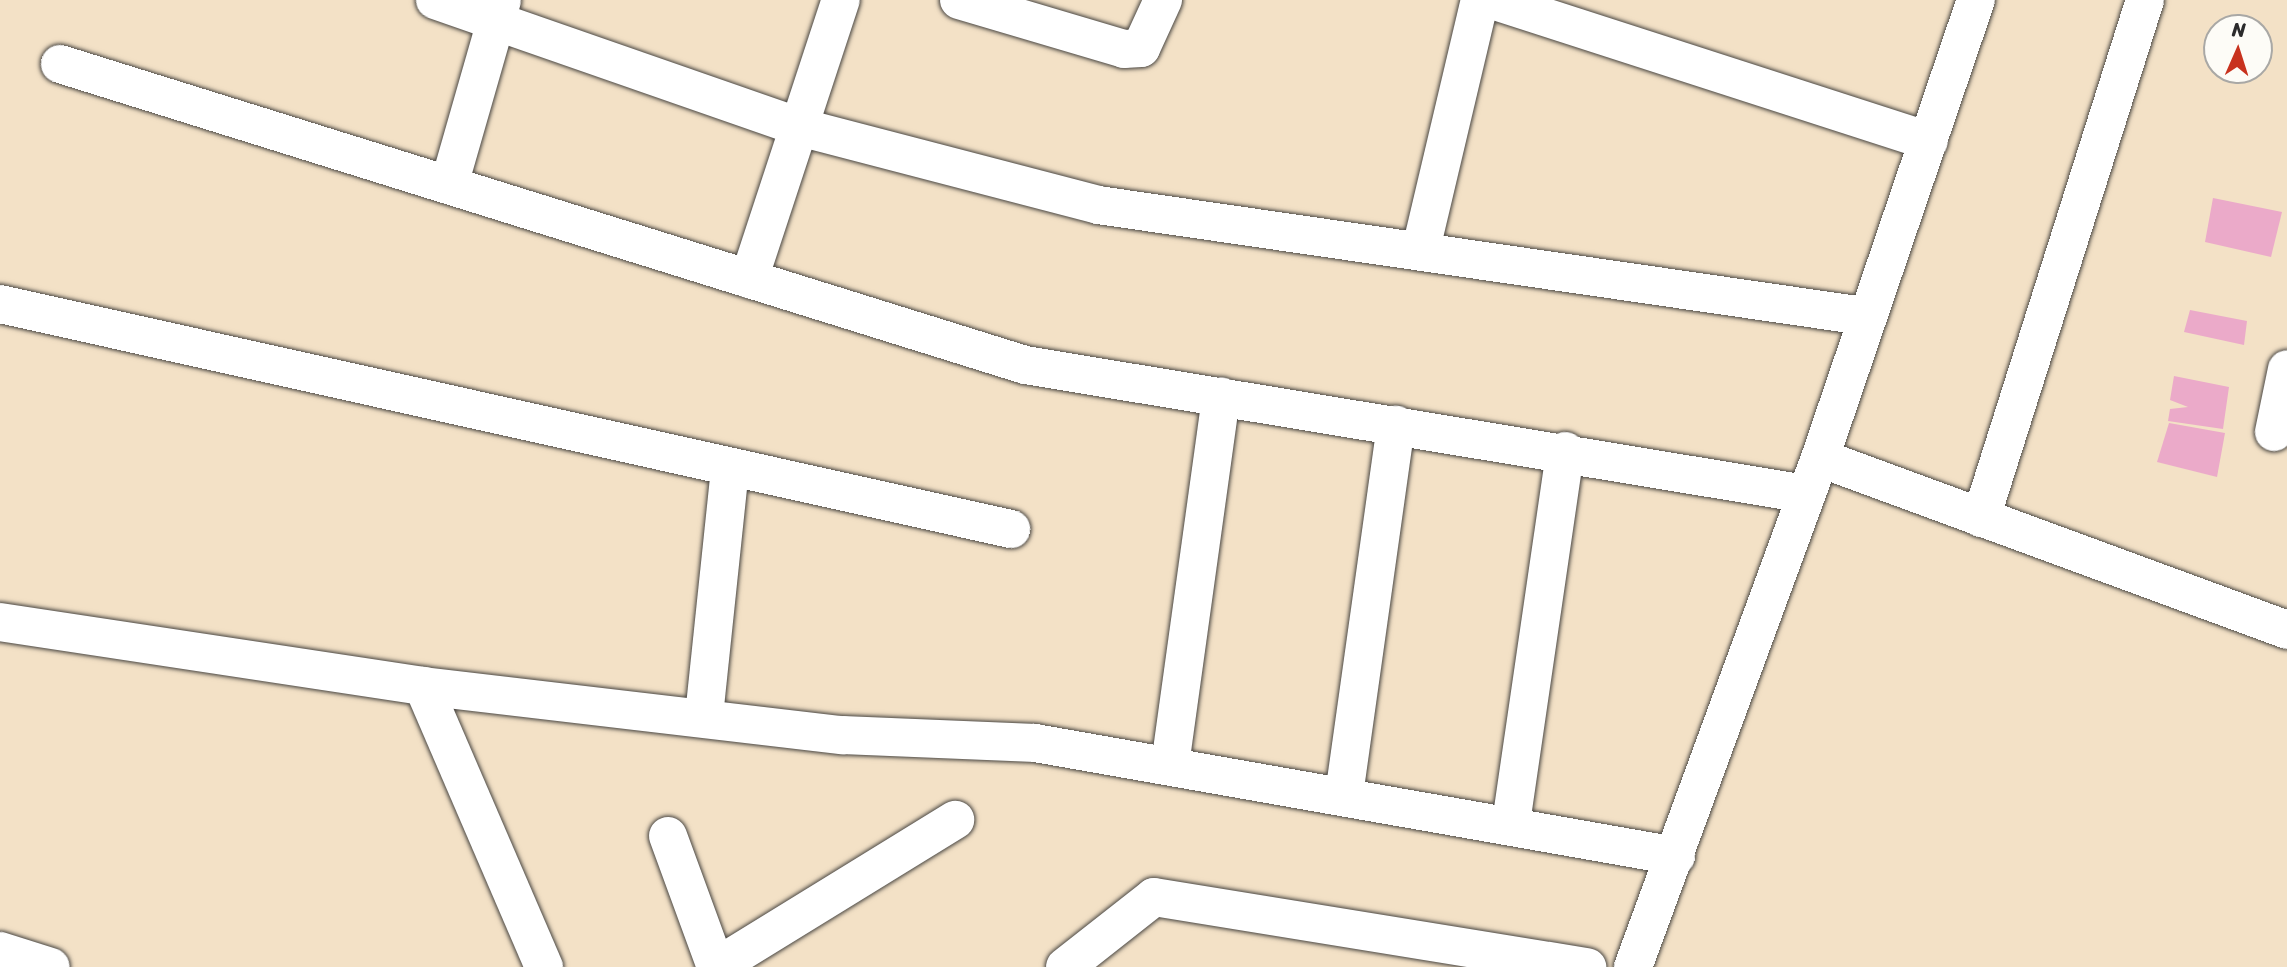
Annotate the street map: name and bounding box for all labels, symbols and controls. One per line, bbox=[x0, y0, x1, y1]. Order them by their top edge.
text: N bbox=[2232, 13, 2246, 46]
north arrow bbox=[2203, 14, 2273, 84]

